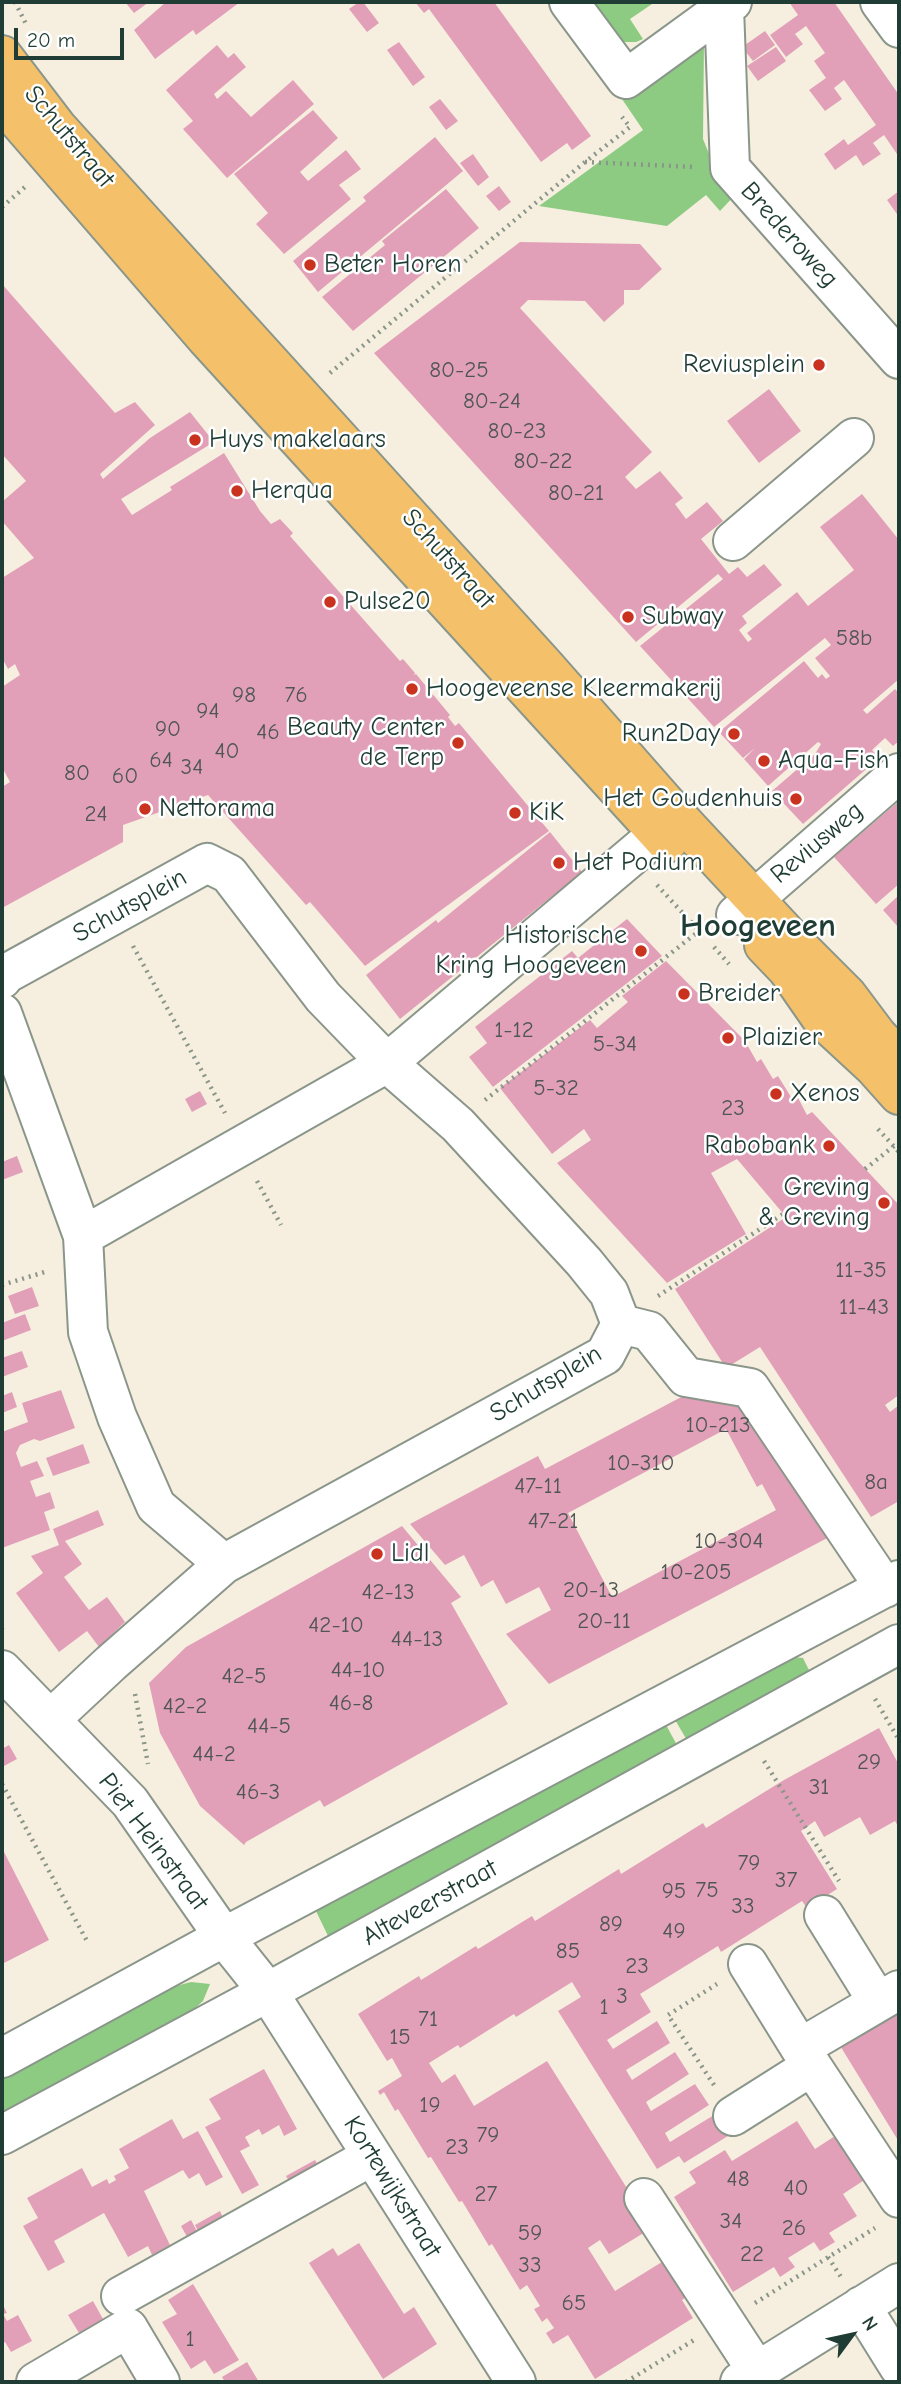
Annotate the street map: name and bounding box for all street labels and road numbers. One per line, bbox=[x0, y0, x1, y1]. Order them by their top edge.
street label: Schutstraat bbox=[17, 80, 121, 194]
street label: Brederoweg bbox=[734, 176, 844, 294]
street label: Schutstraat bbox=[395, 503, 501, 615]
street label: Reviusweg bbox=[764, 795, 870, 891]
street label: Schutsplein bbox=[68, 862, 192, 950]
street label: Schutsplein bbox=[484, 1338, 608, 1430]
street label: Piet Heinstraat bbox=[91, 1767, 215, 1917]
street label: Alteveerstraat bbox=[357, 1853, 503, 1953]
street label: Kortewijkstraat bbox=[336, 2111, 448, 2263]

